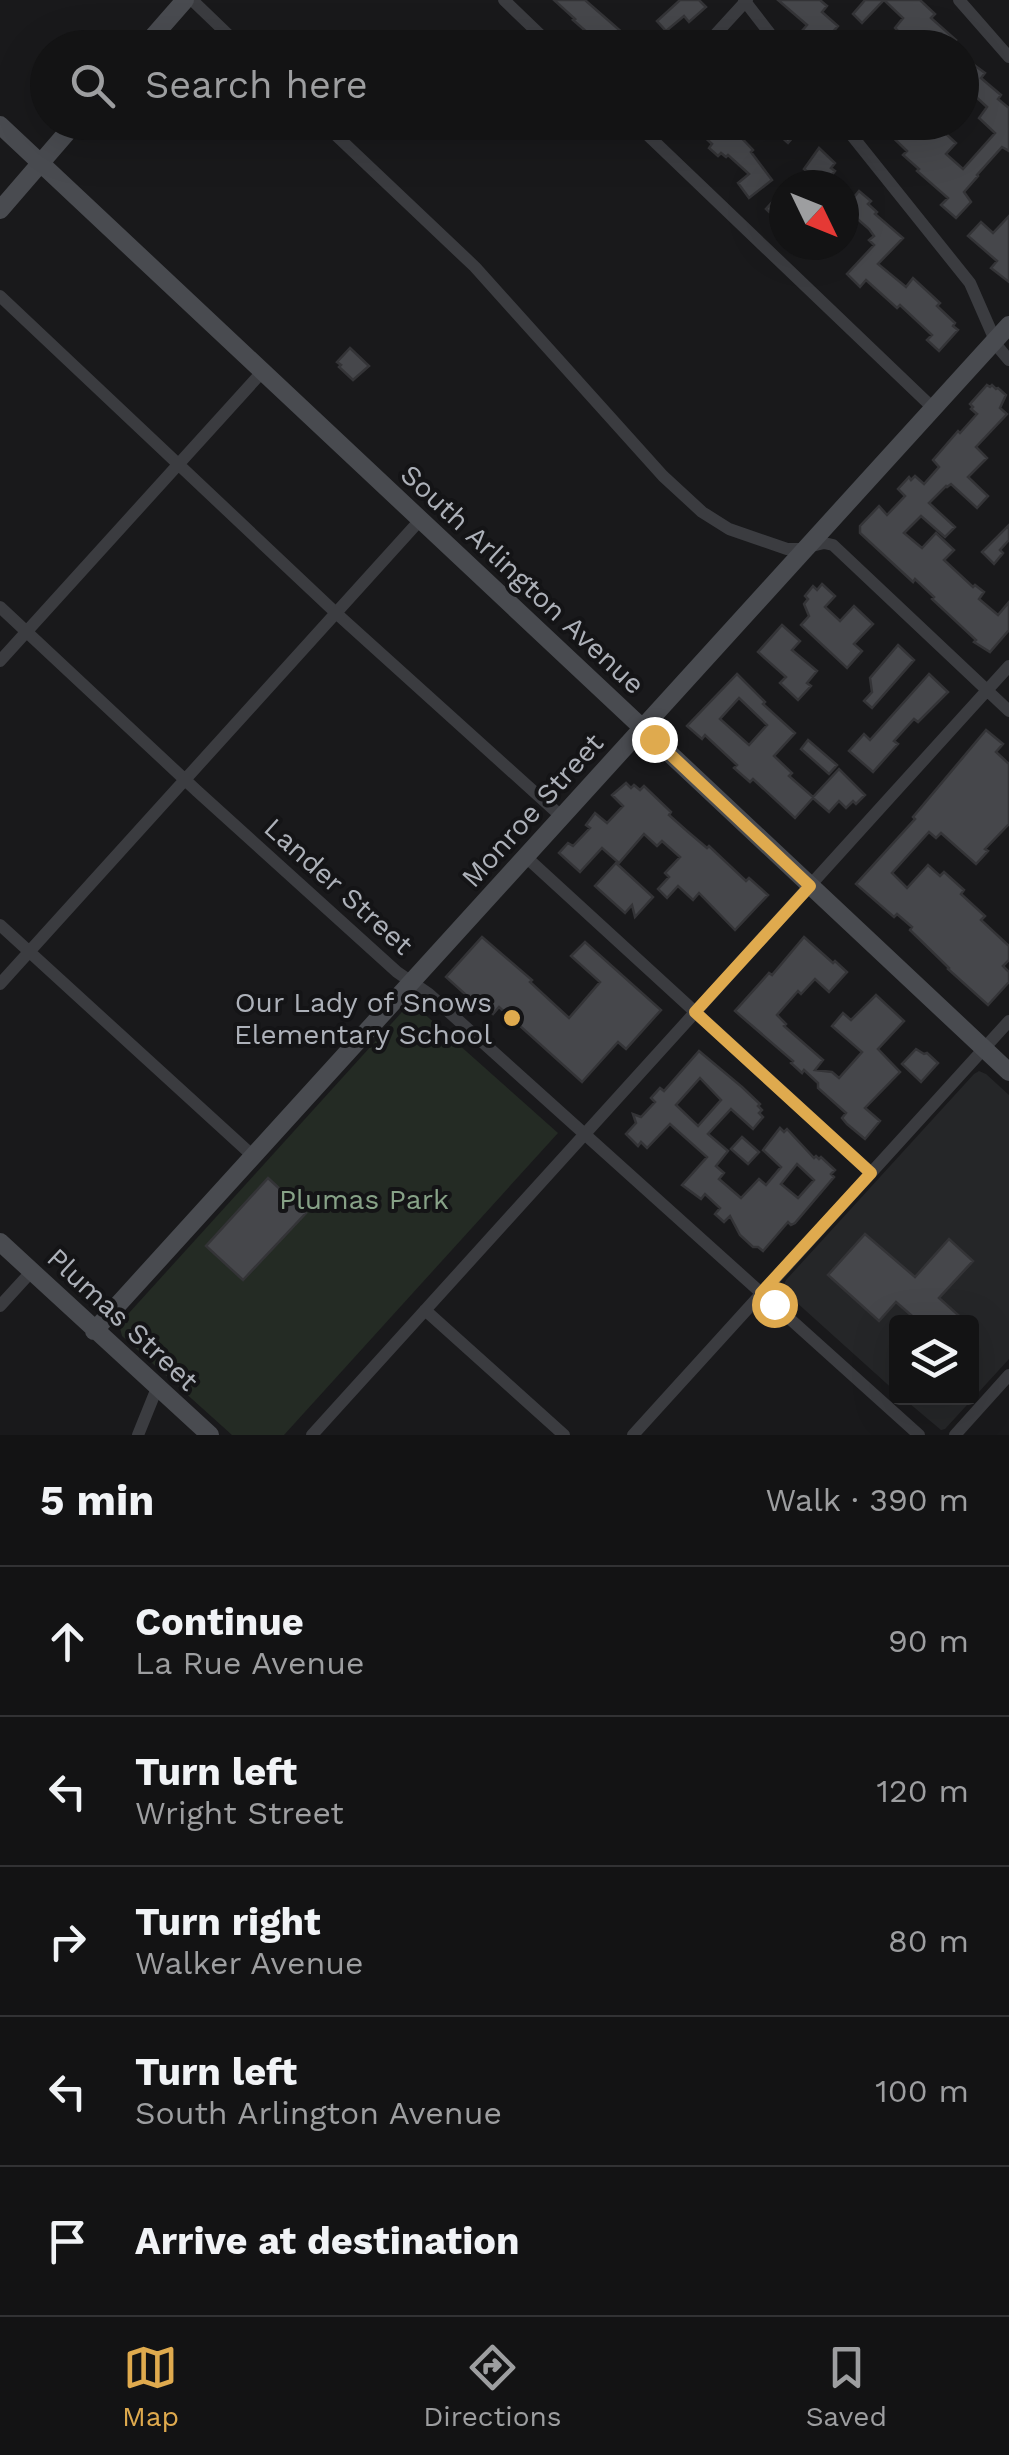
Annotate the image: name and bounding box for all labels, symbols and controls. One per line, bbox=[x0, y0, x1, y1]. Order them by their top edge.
search box bbox=[30, 30, 979, 140]
icon: search bbox=[65, 58, 120, 113]
text: Search here bbox=[145, 63, 368, 107]
north arrow bbox=[769, 170, 859, 260]
street label: South Arlington Avenue bbox=[394, 458, 651, 701]
route end bbox=[632, 717, 678, 763]
street label: Monroe Street bbox=[455, 726, 610, 894]
street label: Lander Street bbox=[258, 811, 420, 962]
place label: Our Lady of Snows Elementary School bbox=[234, 986, 492, 1051]
marker: Our Lady of Snows Elementary School bbox=[501, 1007, 523, 1029]
park label: Plumas Park bbox=[279, 1183, 449, 1216]
street label: Plumas Street bbox=[40, 1241, 205, 1398]
route start bbox=[752, 1282, 798, 1328]
map controls bbox=[889, 1315, 979, 1405]
button: layers bbox=[889, 1315, 979, 1405]
text: 5 min bbox=[40, 1476, 154, 1525]
text: Walk · 390 m bbox=[765, 1481, 969, 1519]
text: Continue bbox=[135, 1600, 304, 1644]
icon: ahead bbox=[40, 1614, 95, 1669]
text: 90 m bbox=[888, 1622, 969, 1660]
text: La Rue Avenue bbox=[135, 1644, 364, 1682]
text: Turn left bbox=[135, 1750, 297, 1794]
icon: left bbox=[40, 1764, 95, 1819]
text: 120 m bbox=[877, 1772, 969, 1810]
text: Wright Street bbox=[135, 1794, 344, 1832]
text: Turn right bbox=[135, 1900, 321, 1944]
icon: right bbox=[40, 1914, 95, 1969]
text: 80 m bbox=[888, 1922, 969, 1960]
text: Walker Avenue bbox=[135, 1944, 364, 1982]
text: Turn left bbox=[135, 2050, 297, 2094]
icon: left bbox=[40, 2064, 95, 2119]
text: 100 m bbox=[875, 2072, 969, 2110]
text: South Arlington Avenue bbox=[135, 2094, 502, 2132]
icon: arrive bbox=[40, 2214, 95, 2269]
text: Arrive at destination bbox=[135, 2219, 520, 2263]
tab: Map bbox=[122, 2340, 179, 2433]
tab: Directions bbox=[423, 2340, 562, 2433]
tab: Saved bbox=[806, 2340, 887, 2433]

